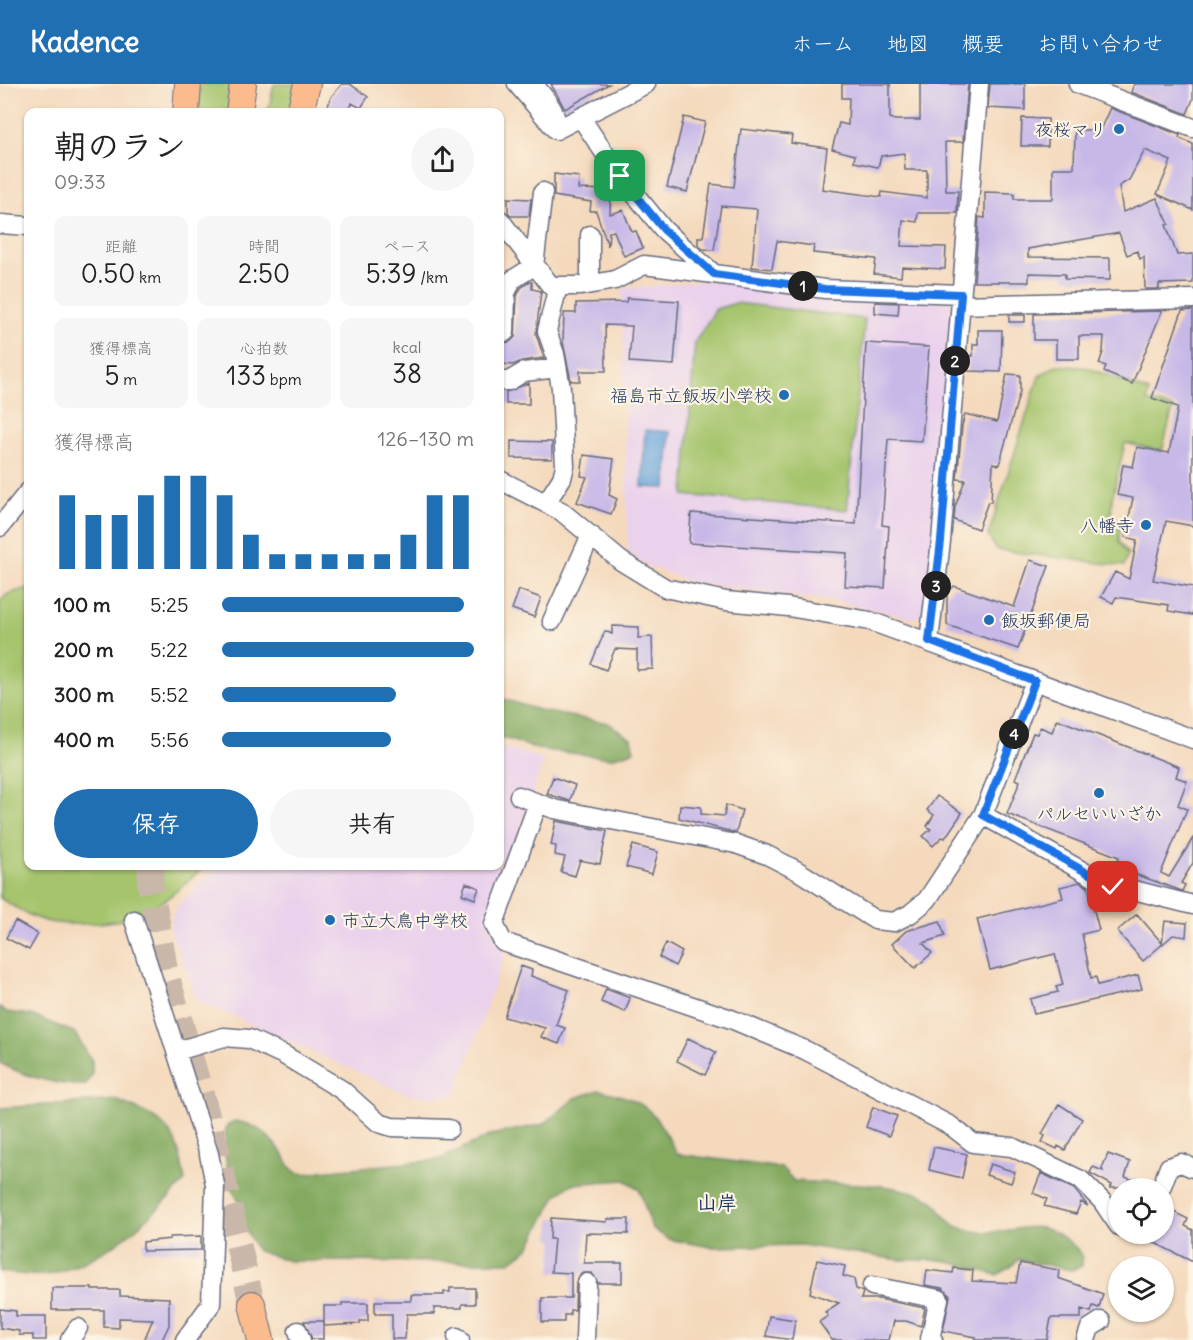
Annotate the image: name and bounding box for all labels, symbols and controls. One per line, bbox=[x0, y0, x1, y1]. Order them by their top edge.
text: Kadence bbox=[30, 24, 139, 60]
text: ホーム bbox=[792, 30, 854, 57]
text: 地図 bbox=[887, 30, 929, 57]
text: 概要 bbox=[962, 30, 1004, 57]
text: お問い合わせ bbox=[1037, 30, 1163, 57]
place label: 夜桜マリ bbox=[1035, 118, 1107, 141]
marker: 夜桜マリ bbox=[1112, 122, 1126, 136]
text: 朝のラン bbox=[54, 125, 186, 167]
button: share bbox=[411, 128, 474, 191]
pin bbox=[594, 150, 645, 201]
icon: arrive bbox=[603, 159, 636, 192]
text: 09:33 bbox=[54, 169, 106, 194]
text: 距離 bbox=[105, 236, 137, 256]
text: 時間 bbox=[248, 236, 280, 256]
text: ペース bbox=[383, 236, 431, 256]
text: 0.50 bbox=[81, 257, 135, 290]
text: 2:50 bbox=[238, 257, 290, 290]
text: 5:39 bbox=[366, 257, 416, 290]
text: km bbox=[135, 267, 161, 287]
text: /km bbox=[416, 267, 448, 287]
pin: 1 bbox=[788, 271, 818, 301]
text: 1 bbox=[800, 276, 806, 296]
text: kcal bbox=[393, 337, 421, 357]
text: 獲得標高 bbox=[89, 338, 153, 358]
text: 心拍数 bbox=[240, 338, 288, 358]
pin: 2 bbox=[940, 346, 970, 376]
text: 2 bbox=[951, 351, 959, 371]
text: 38 bbox=[392, 357, 422, 390]
text: 5 bbox=[105, 359, 120, 392]
text: 133 bbox=[226, 359, 266, 392]
text: m bbox=[120, 369, 137, 389]
text: bpm bbox=[266, 369, 302, 389]
place label: 福島市立飯坂小学校 bbox=[610, 384, 772, 407]
marker: 福島市立飯坂小学校 bbox=[777, 388, 791, 402]
text: 126–130 m bbox=[377, 426, 474, 451]
text: 獲得標高 bbox=[54, 429, 134, 454]
place label: 八幡寺 bbox=[1080, 514, 1134, 537]
marker: 八幡寺 bbox=[1139, 518, 1153, 532]
pin: 3 bbox=[921, 571, 951, 601]
text: 3 bbox=[931, 576, 941, 596]
text: 100 m bbox=[54, 592, 111, 617]
text: 5:25 bbox=[150, 592, 188, 617]
place label: 飯坂郵便局 bbox=[1001, 609, 1091, 632]
marker: 飯坂郵便局 bbox=[982, 613, 996, 627]
text: 200 m bbox=[54, 637, 114, 662]
text: 5:22 bbox=[150, 637, 188, 662]
text: 300 m bbox=[54, 682, 114, 707]
text: 5:52 bbox=[150, 682, 188, 707]
pin: 4 bbox=[999, 719, 1029, 749]
text: 4 bbox=[1009, 724, 1019, 744]
text: 400 m bbox=[54, 727, 114, 752]
text: 5:56 bbox=[150, 727, 189, 752]
marker: パルセいいざか bbox=[1092, 786, 1106, 800]
button: 保存 bbox=[54, 789, 258, 858]
button: 共有 bbox=[270, 789, 474, 858]
place label: パルセいいざか bbox=[1036, 802, 1162, 825]
pin bbox=[1087, 861, 1138, 912]
icon: check bbox=[1096, 870, 1129, 903]
place label: 市立大鳥中学校 bbox=[342, 909, 468, 932]
marker: 市立大鳥中学校 bbox=[323, 913, 337, 927]
map controls bbox=[1108, 1178, 1174, 1322]
button: locate bbox=[1108, 1178, 1174, 1244]
district label: 山岸 bbox=[697, 1190, 737, 1215]
button: layers bbox=[1108, 1256, 1174, 1322]

